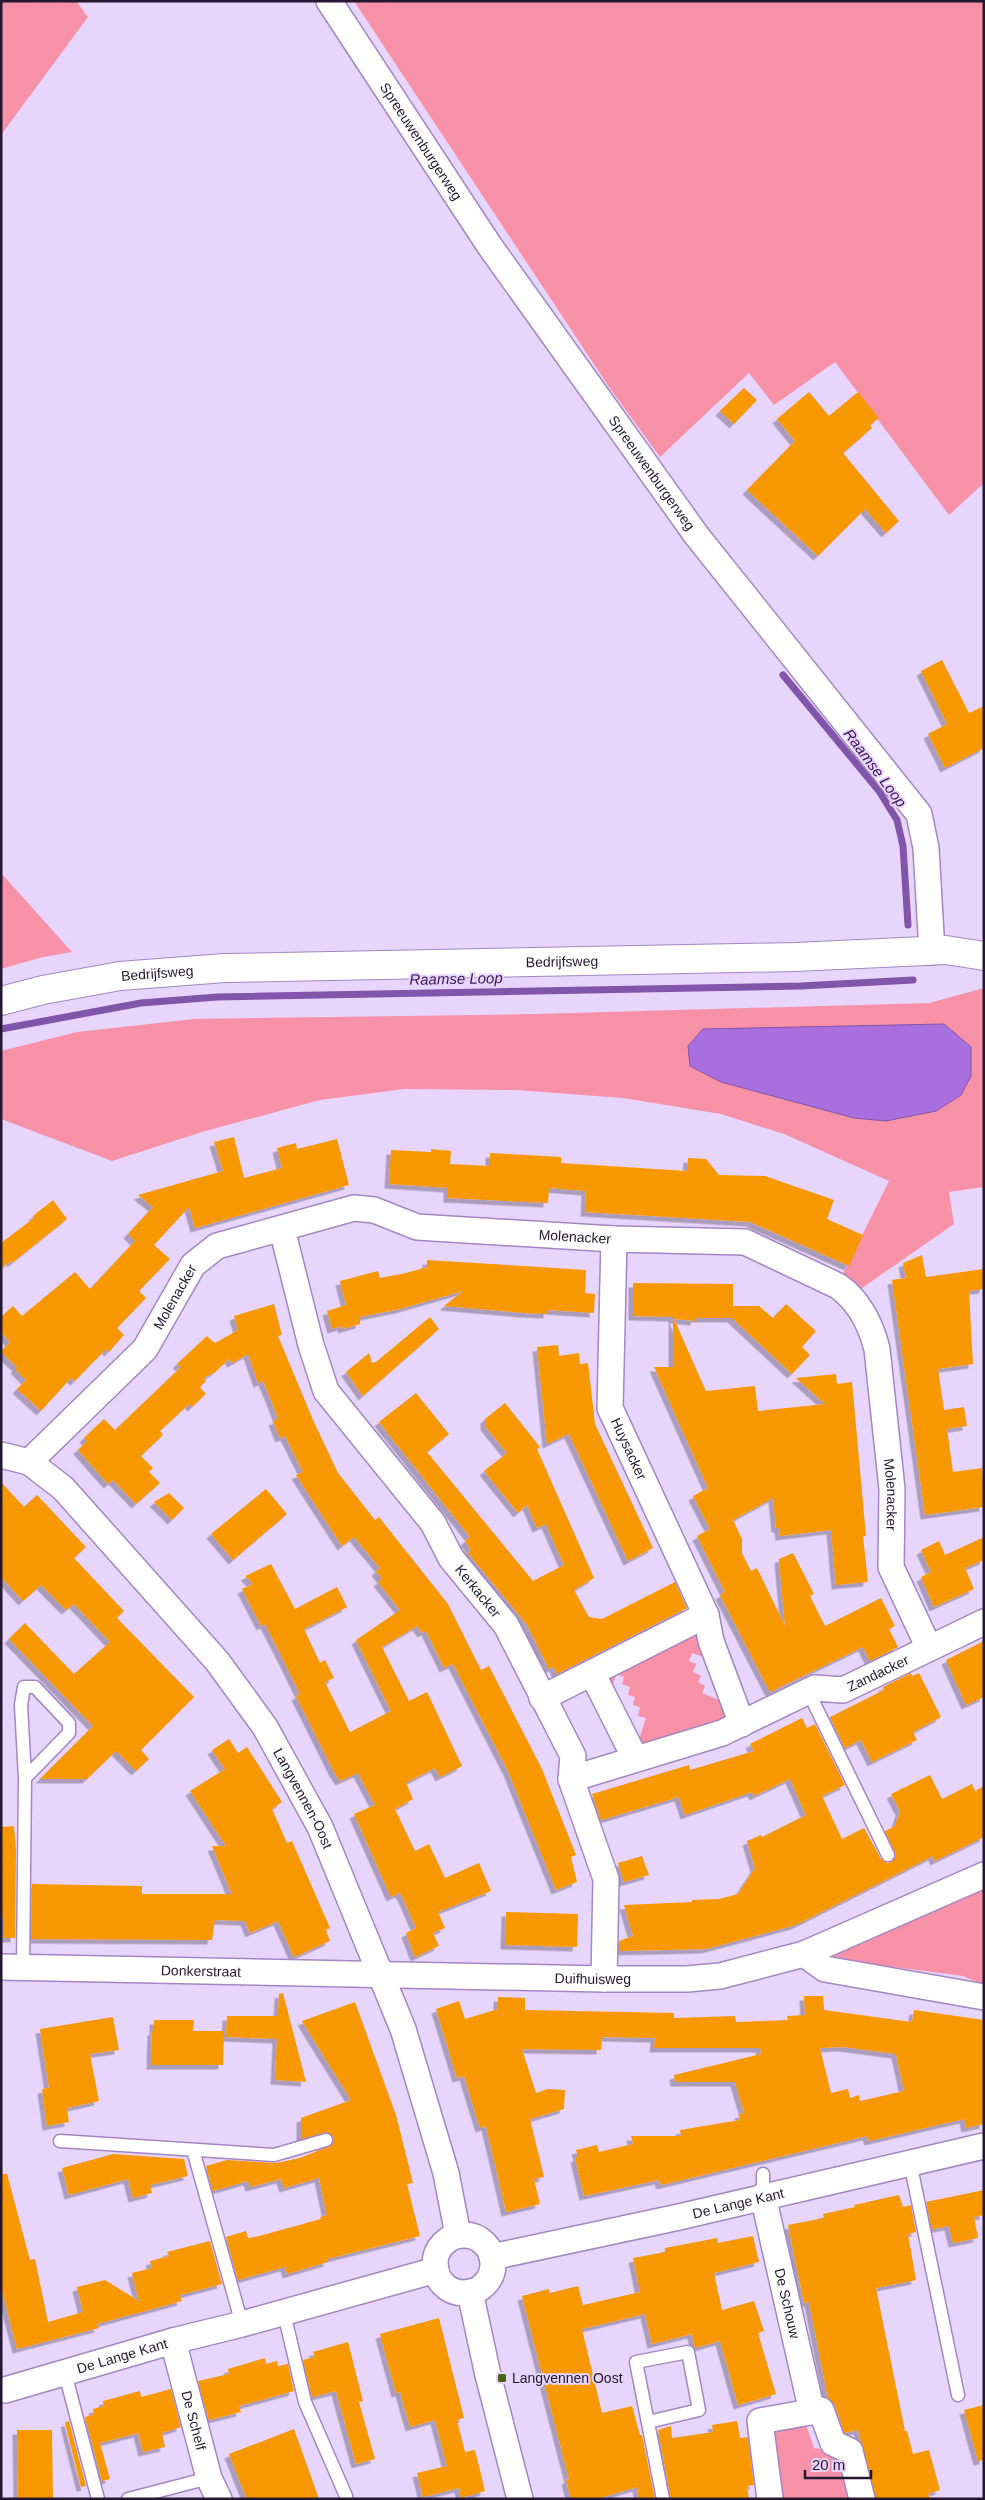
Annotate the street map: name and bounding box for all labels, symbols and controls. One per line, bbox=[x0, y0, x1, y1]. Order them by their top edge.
street label: Spreeuwenburgerweg bbox=[377, 80, 465, 203]
street label: Spreeuwenburgerweg bbox=[606, 413, 698, 533]
water label: Raamse Loop bbox=[841, 725, 910, 810]
street label: Bedrijfsweg bbox=[526, 953, 598, 970]
street label: Bedrijfsweg bbox=[120, 962, 194, 984]
water label: Raamse Loop bbox=[409, 969, 503, 988]
street label: Molenacker bbox=[538, 1226, 612, 1247]
street label: Molenacker bbox=[150, 1261, 200, 1332]
street label: Huysacker bbox=[608, 1415, 650, 1482]
street label: Molenacker bbox=[881, 1458, 900, 1531]
street label: Kerkacker bbox=[452, 1562, 505, 1621]
street label: Zandacker bbox=[845, 1651, 912, 1695]
street label: Langvennen-Oost bbox=[270, 1745, 336, 1851]
street label: Donkerstraat bbox=[161, 1962, 241, 1980]
street label: Duifhuisweg bbox=[555, 1970, 631, 1987]
street label: De Lange Kant bbox=[691, 2185, 786, 2222]
street label: De Schouw bbox=[772, 2267, 803, 2341]
street label: De Lange Kant bbox=[75, 2335, 169, 2377]
place label: Langvennen Oost bbox=[512, 2370, 623, 2386]
marker: Langvennen Oost bbox=[496, 2372, 508, 2384]
street label: De Schelf bbox=[178, 2389, 209, 2452]
scale bar bbox=[805, 2448, 871, 2480]
text: 20 m bbox=[812, 2456, 845, 2473]

